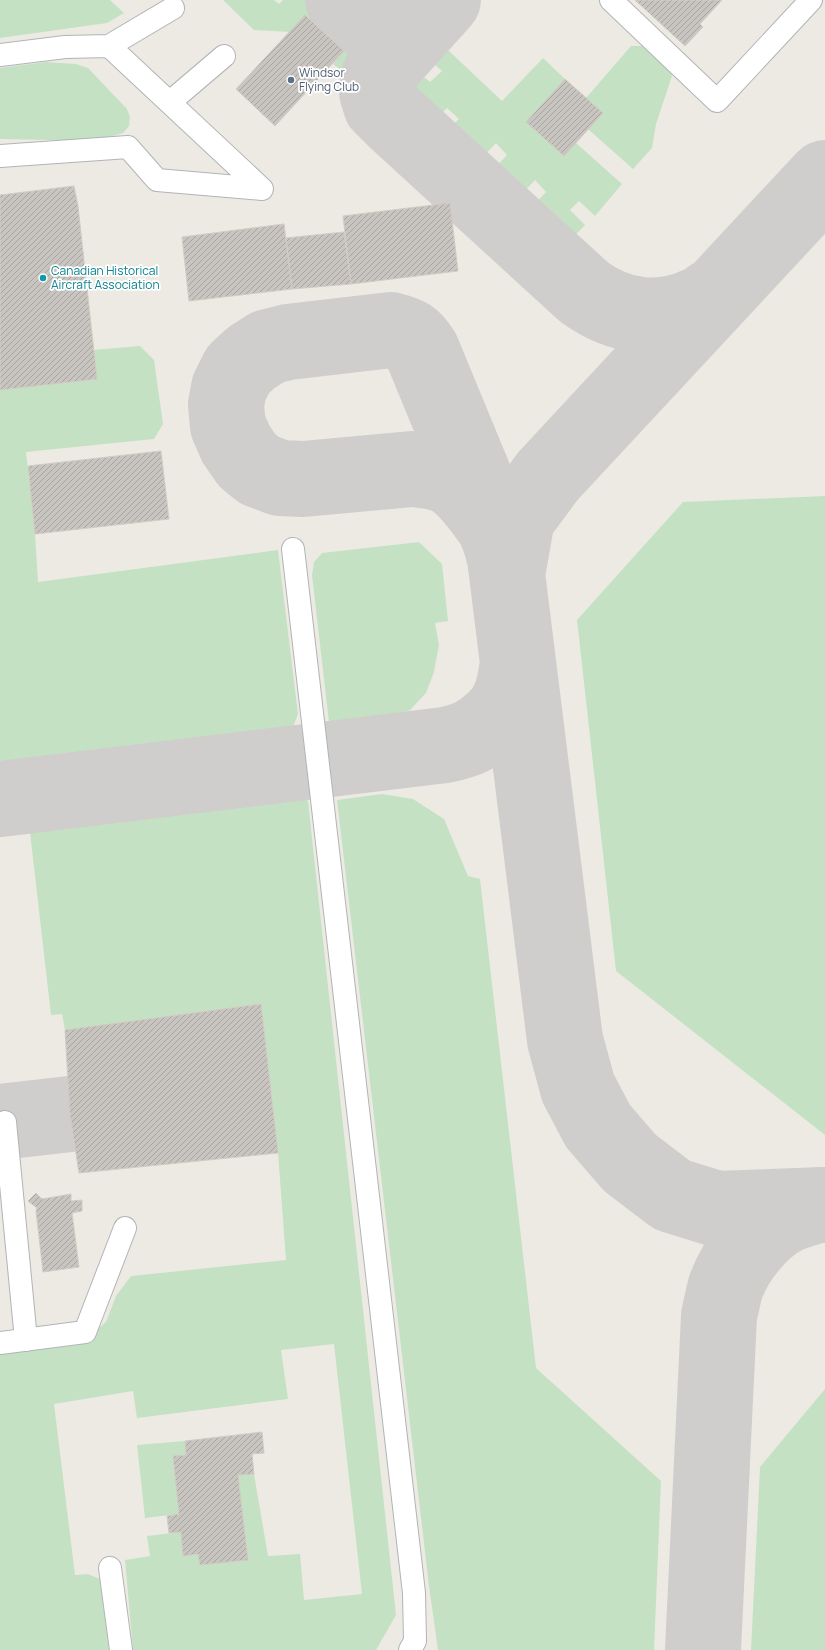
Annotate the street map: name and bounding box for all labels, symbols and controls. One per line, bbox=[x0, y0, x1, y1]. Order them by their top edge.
place label: Windsor Flying Club bbox=[299, 64, 359, 95]
marker: Windsor Flying Club bbox=[286, 75, 296, 85]
place label: Canadian Historical Aircraft Association bbox=[51, 262, 160, 293]
marker: Canadian Historical Aircraft Association bbox=[38, 273, 48, 283]

